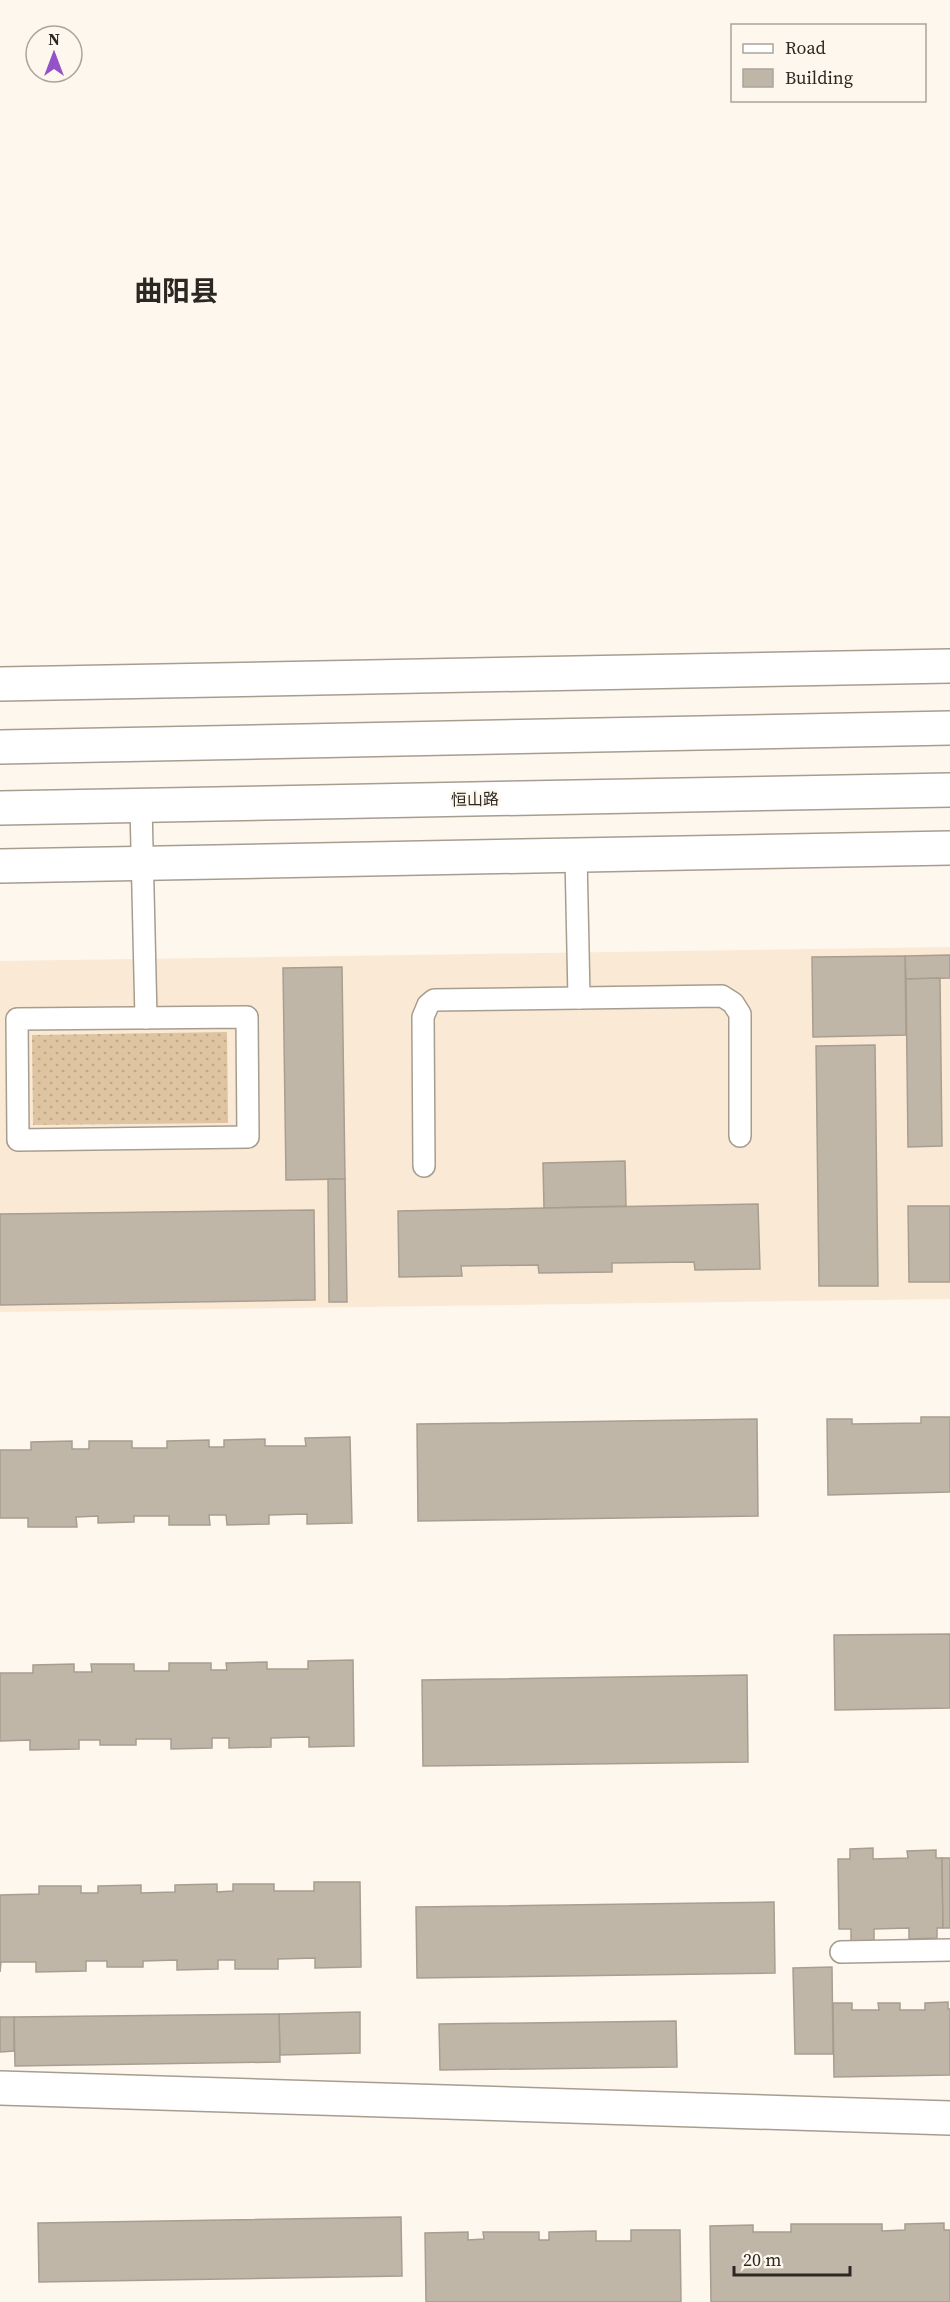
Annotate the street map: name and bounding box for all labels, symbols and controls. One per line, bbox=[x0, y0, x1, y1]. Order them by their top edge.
north arrow bbox=[24, 24, 84, 84]
legend bbox=[731, 24, 926, 102]
text: N bbox=[48, 28, 60, 50]
text: Road bbox=[785, 35, 826, 60]
text: Building bbox=[785, 65, 853, 90]
district label: 曲阳县 bbox=[134, 272, 218, 310]
street label: 恒山路 bbox=[451, 788, 499, 810]
scale bar bbox=[734, 2239, 850, 2277]
text: 20 m bbox=[743, 2247, 781, 2272]

